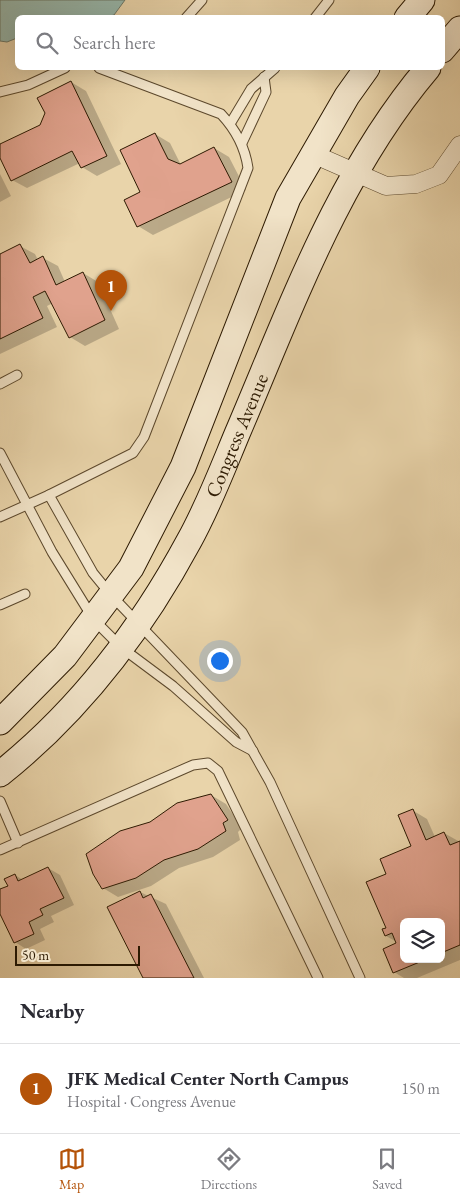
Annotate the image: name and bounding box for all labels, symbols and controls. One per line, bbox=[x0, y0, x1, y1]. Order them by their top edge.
search box bbox=[15, 15, 445, 70]
icon: search bbox=[33, 29, 61, 57]
text: Search here bbox=[73, 30, 155, 55]
pin: 1 bbox=[95, 270, 127, 311]
street label: Congress Avenue bbox=[199, 369, 274, 501]
your location bbox=[207, 648, 233, 674]
map controls bbox=[400, 918, 445, 963]
button: layers bbox=[400, 918, 445, 963]
scale bar bbox=[15, 943, 140, 966]
text: 50 m bbox=[22, 946, 49, 964]
text: Nearby bbox=[20, 997, 84, 1024]
text: JFK Medical Center North Campus bbox=[67, 1066, 349, 1091]
text: 1 bbox=[32, 1078, 40, 1099]
text: 150 m bbox=[401, 1078, 440, 1099]
text: Hospital · Congress Avenue bbox=[67, 1091, 236, 1112]
tab: Map bbox=[58, 1145, 86, 1193]
tab: Directions bbox=[201, 1145, 257, 1193]
tab: Saved bbox=[372, 1145, 402, 1193]

